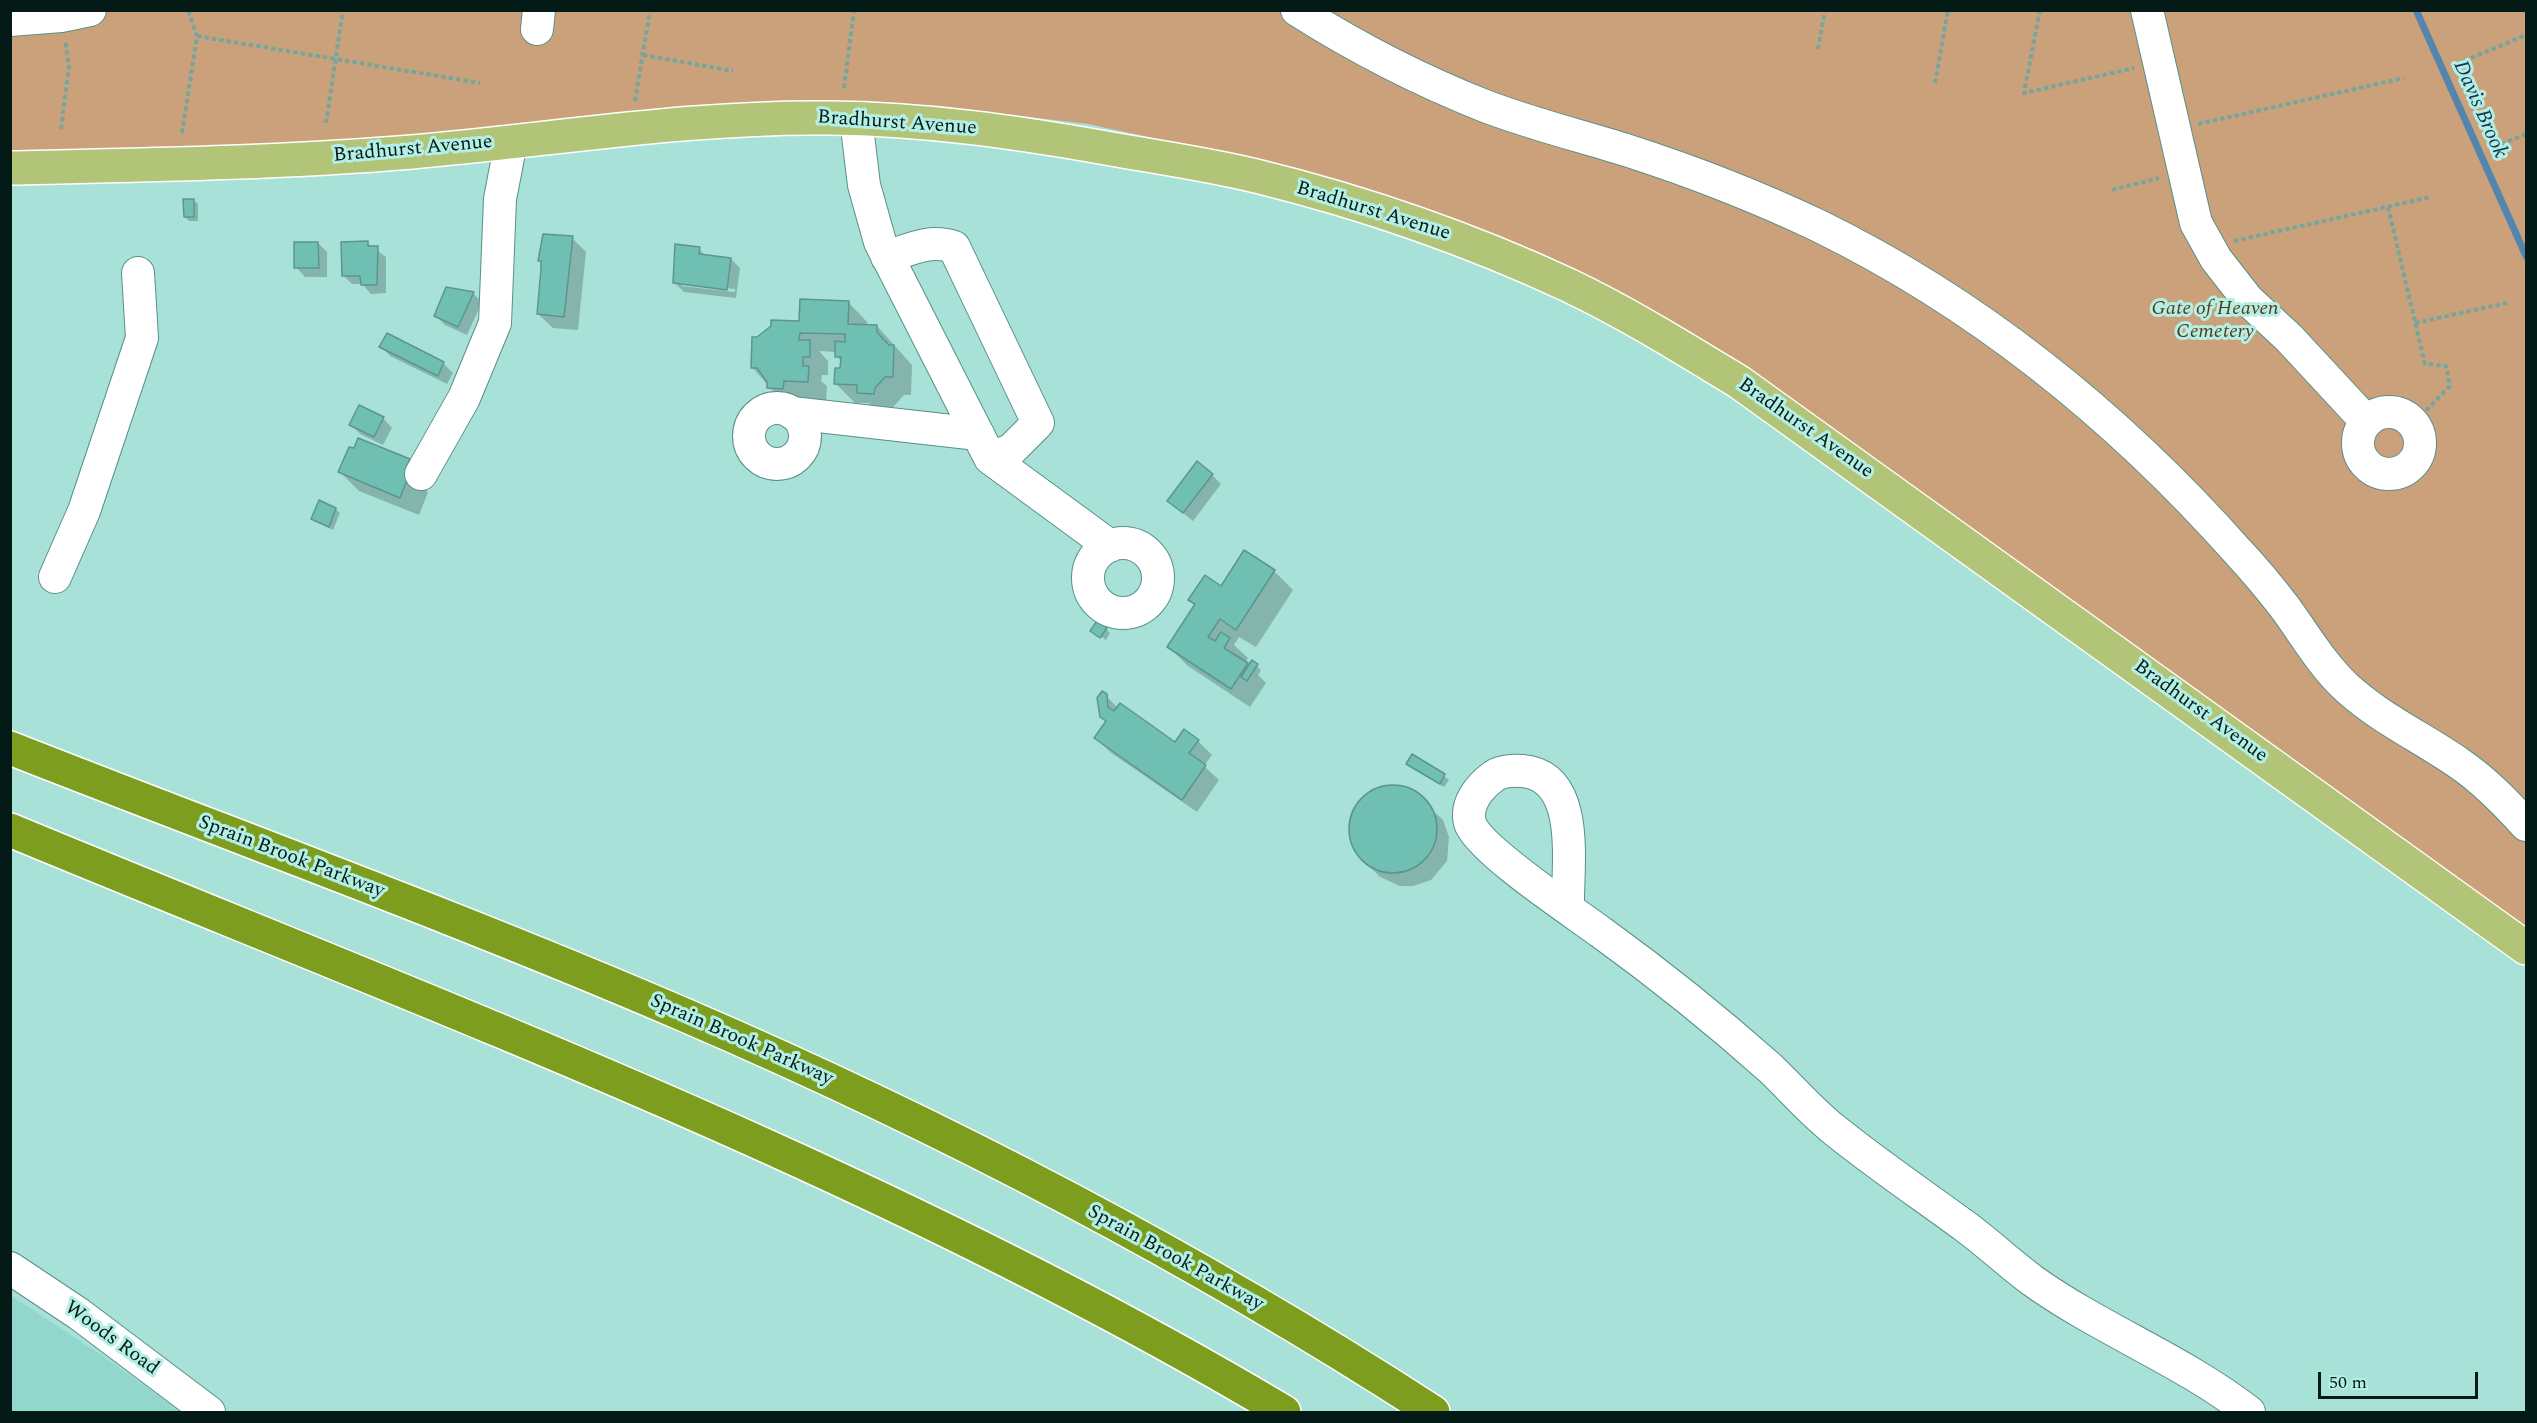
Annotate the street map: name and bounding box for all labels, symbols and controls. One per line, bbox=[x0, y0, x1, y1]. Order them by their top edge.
water label: Davis Brook bbox=[2446, 57, 2512, 163]
street label: Bradhurst Avenue bbox=[817, 106, 977, 142]
street label: Bradhurst Avenue bbox=[332, 131, 494, 169]
street label: Bradhurst Avenue bbox=[1293, 177, 1453, 247]
park label: Gate of Heaven Cemetery bbox=[2151, 298, 2279, 345]
street label: Bradhurst Avenue bbox=[1733, 373, 1877, 485]
street label: Bradhurst Avenue bbox=[2128, 655, 2272, 769]
street label: Sprain Brook Parkway bbox=[195, 811, 387, 905]
street label: Sprain Brook Parkway bbox=[646, 990, 836, 1092]
street label: Sprain Brook Parkway bbox=[1083, 1201, 1267, 1317]
street label: Woods Road bbox=[59, 1297, 163, 1381]
scale bar bbox=[2321, 1360, 2482, 1398]
text: 50 m bbox=[2329, 1369, 2367, 1396]

